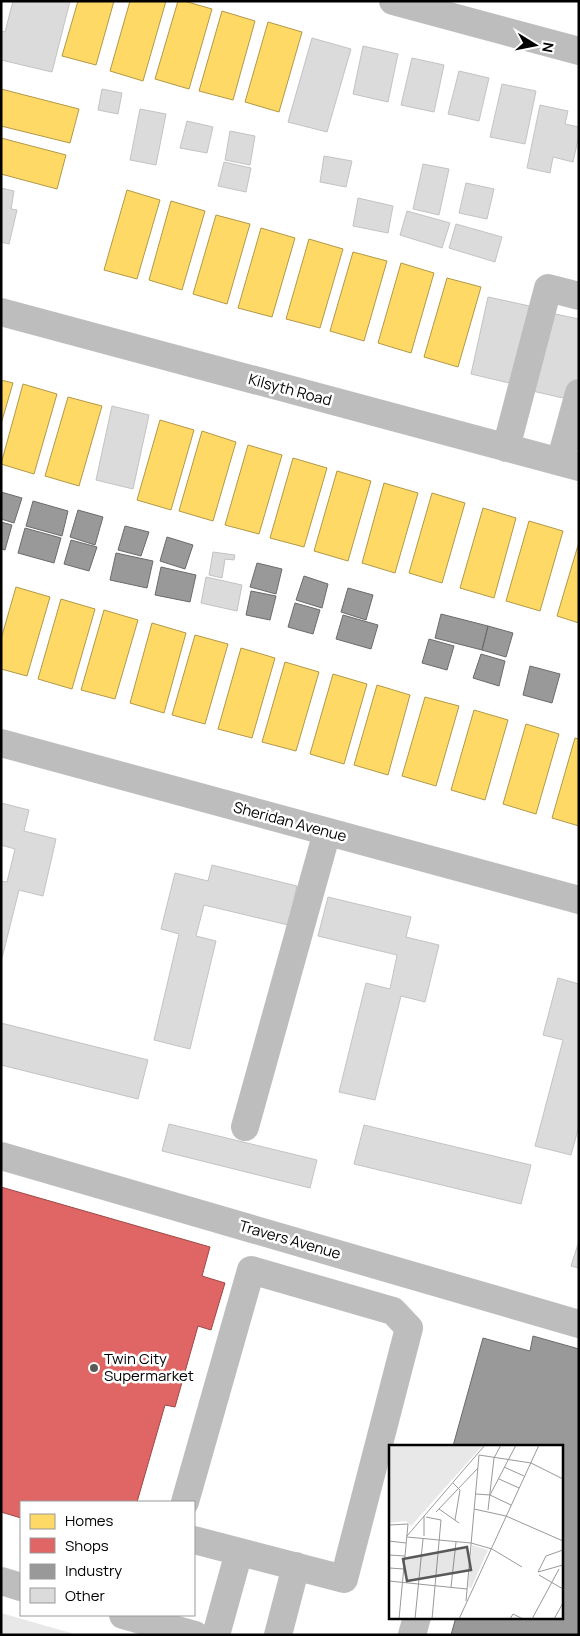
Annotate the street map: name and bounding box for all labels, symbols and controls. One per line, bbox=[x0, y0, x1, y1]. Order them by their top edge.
north arrow bbox=[510, 20, 560, 70]
text: N bbox=[538, 41, 559, 54]
street label: Kilsyth Road bbox=[246, 368, 334, 411]
street label: Sheridan Avenue bbox=[231, 796, 349, 847]
street label: Travers Avenue bbox=[237, 1215, 344, 1264]
place label: Twin City Supermarket bbox=[104, 1348, 194, 1386]
marker: Twin City Supermarket bbox=[88, 1362, 100, 1374]
inset map bbox=[389, 1445, 562, 1618]
legend bbox=[20, 1501, 195, 1616]
text: Homes bbox=[65, 1510, 114, 1531]
text: Shops bbox=[65, 1535, 109, 1556]
text: Industry bbox=[65, 1560, 122, 1581]
text: Other bbox=[65, 1585, 106, 1606]

